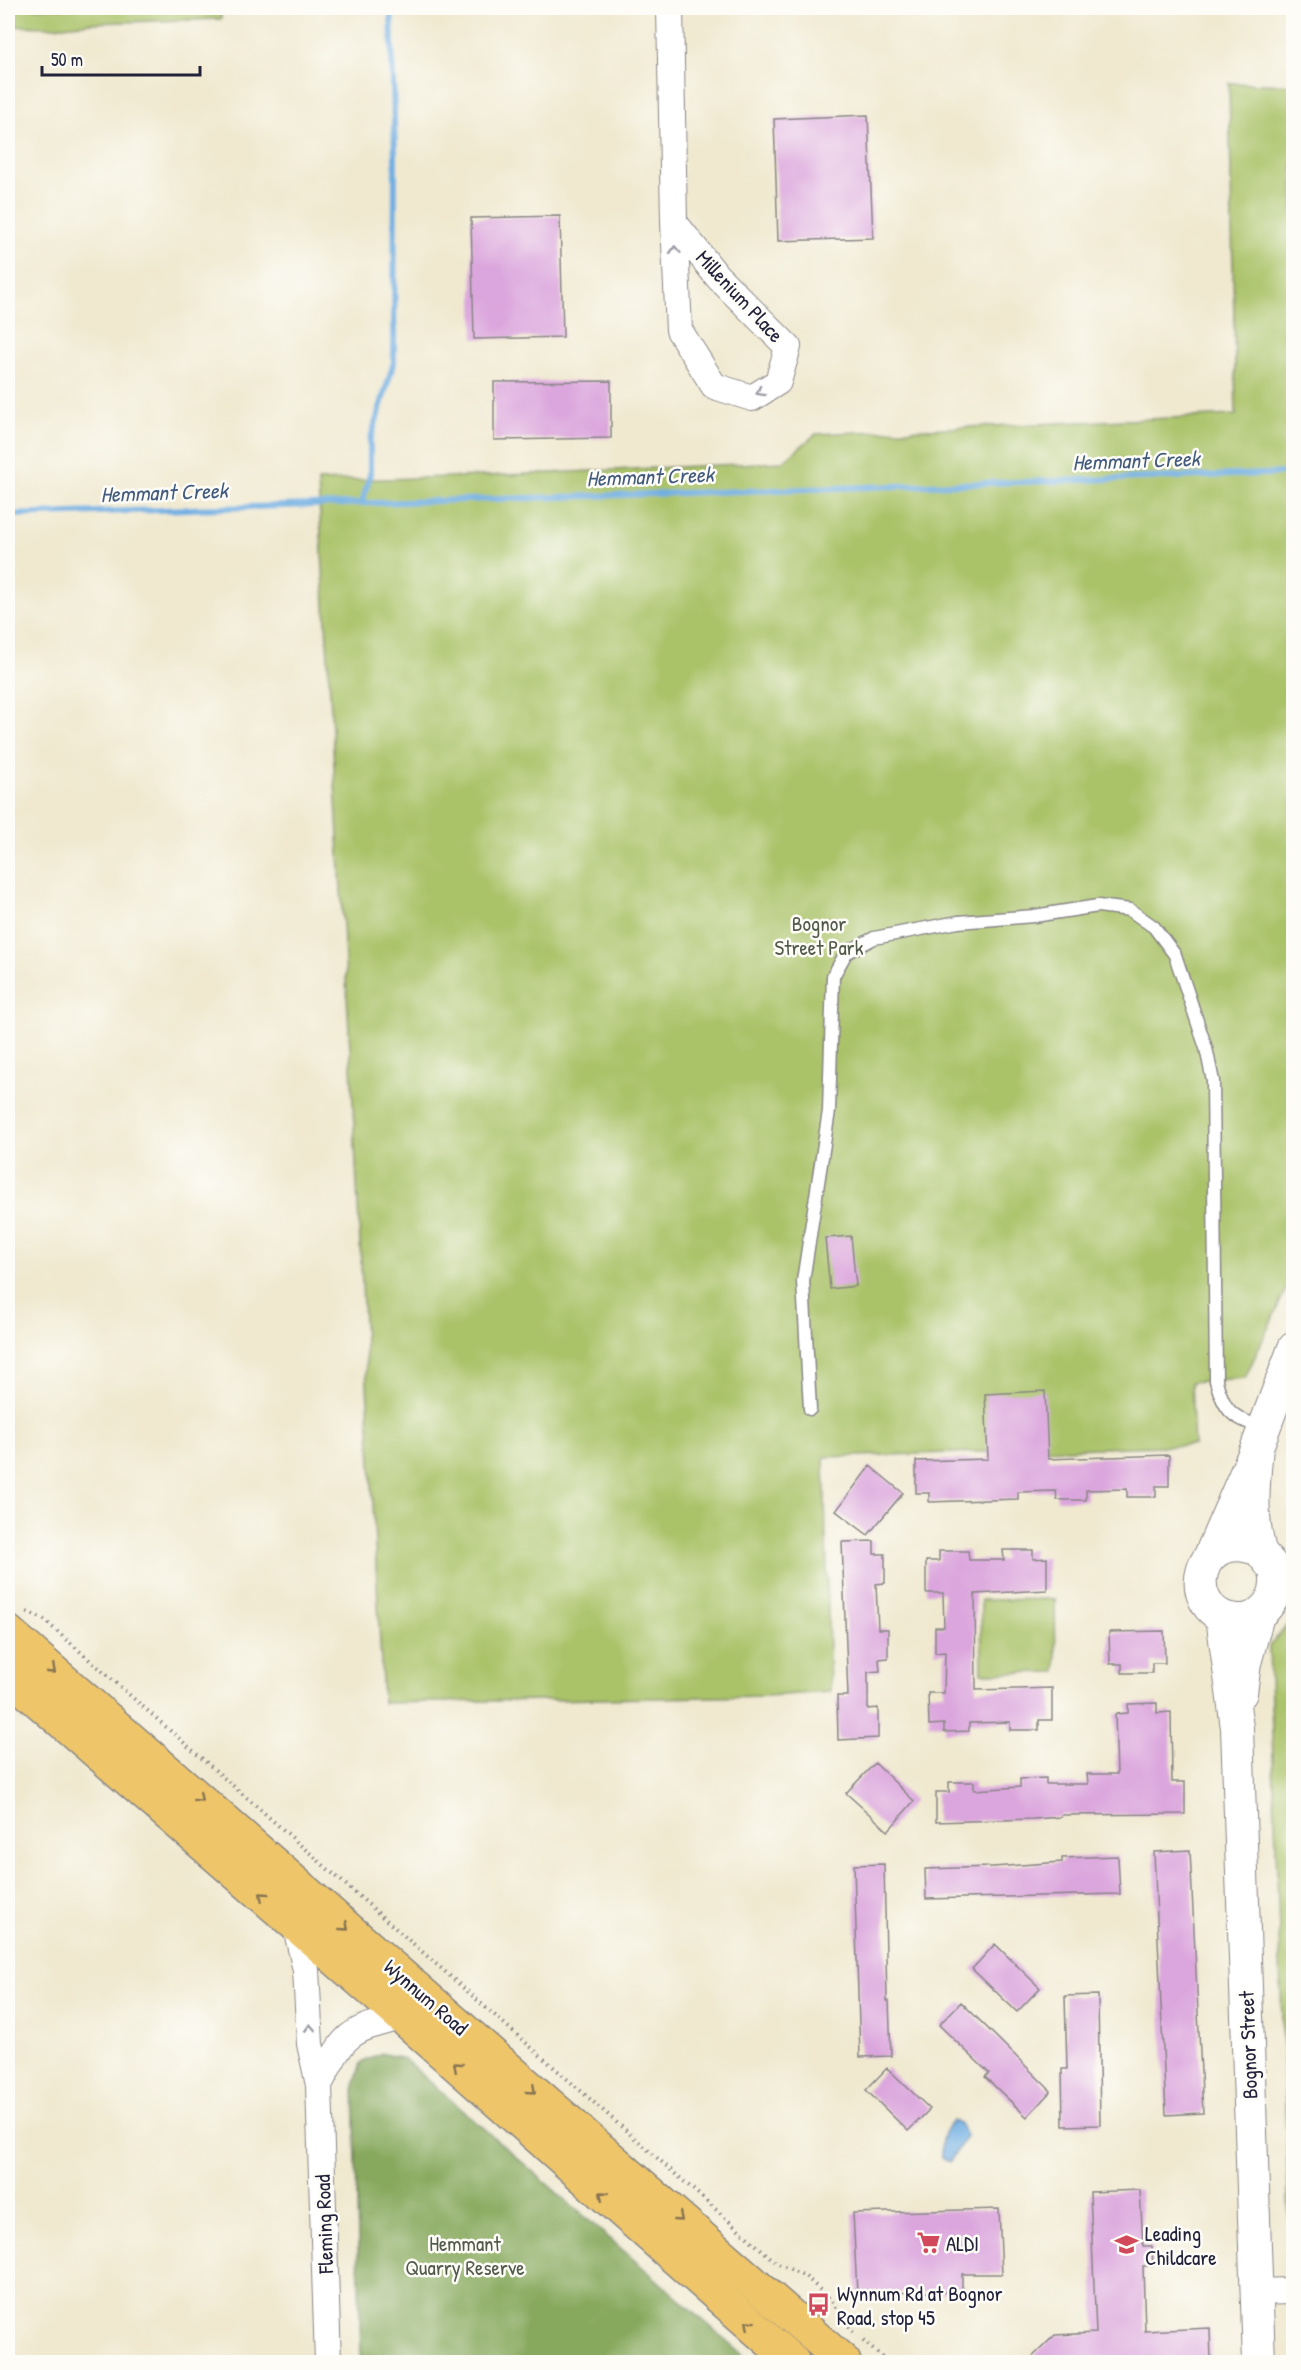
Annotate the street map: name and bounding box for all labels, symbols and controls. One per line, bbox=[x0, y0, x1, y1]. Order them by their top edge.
scale bar bbox=[42, 39, 200, 77]
text: 50 m bbox=[51, 47, 83, 72]
street label: Millenium Place bbox=[690, 243, 790, 349]
one-way arrow bbox=[669, 246, 682, 255]
one-way arrow bbox=[756, 385, 766, 396]
water label: Hemmant Creek bbox=[1072, 443, 1202, 477]
water label: Hemmant Creek bbox=[586, 459, 716, 493]
water label: Hemmant Creek bbox=[100, 475, 230, 509]
park label: Bognor Street Park bbox=[775, 909, 864, 962]
one-way arrow bbox=[45, 1663, 56, 1674]
one-way arrow bbox=[192, 1791, 203, 1802]
one-way arrow bbox=[259, 1892, 270, 1903]
one-way arrow bbox=[339, 1920, 349, 1931]
street label: Wynnum Road bbox=[378, 1952, 474, 2042]
street label: Bognor Street bbox=[1232, 1990, 1264, 2100]
one-way arrow bbox=[303, 2023, 316, 2032]
one-way arrow bbox=[453, 2062, 464, 2073]
one-way arrow bbox=[525, 2083, 536, 2094]
street label: Fleming Road bbox=[308, 2174, 340, 2275]
one-way arrow bbox=[599, 2191, 610, 2202]
one-way arrow bbox=[672, 2211, 683, 2222]
place label: Leading Childcare bbox=[1145, 2219, 1217, 2272]
park label: Hemmant Quarry Reserve bbox=[405, 2229, 525, 2282]
place label: ALDI bbox=[946, 2229, 979, 2258]
supermarket icon: ALDI bbox=[915, 2230, 941, 2256]
school or university icon: Leading Childcare bbox=[1114, 2232, 1140, 2258]
place label: Wynnum Rd at Bognor Road, stop 45 bbox=[837, 2279, 1003, 2332]
bus stop icon: Wynnum Rd at Bognor Road, stop 45 bbox=[806, 2292, 832, 2318]
one-way arrow bbox=[745, 2320, 756, 2331]

